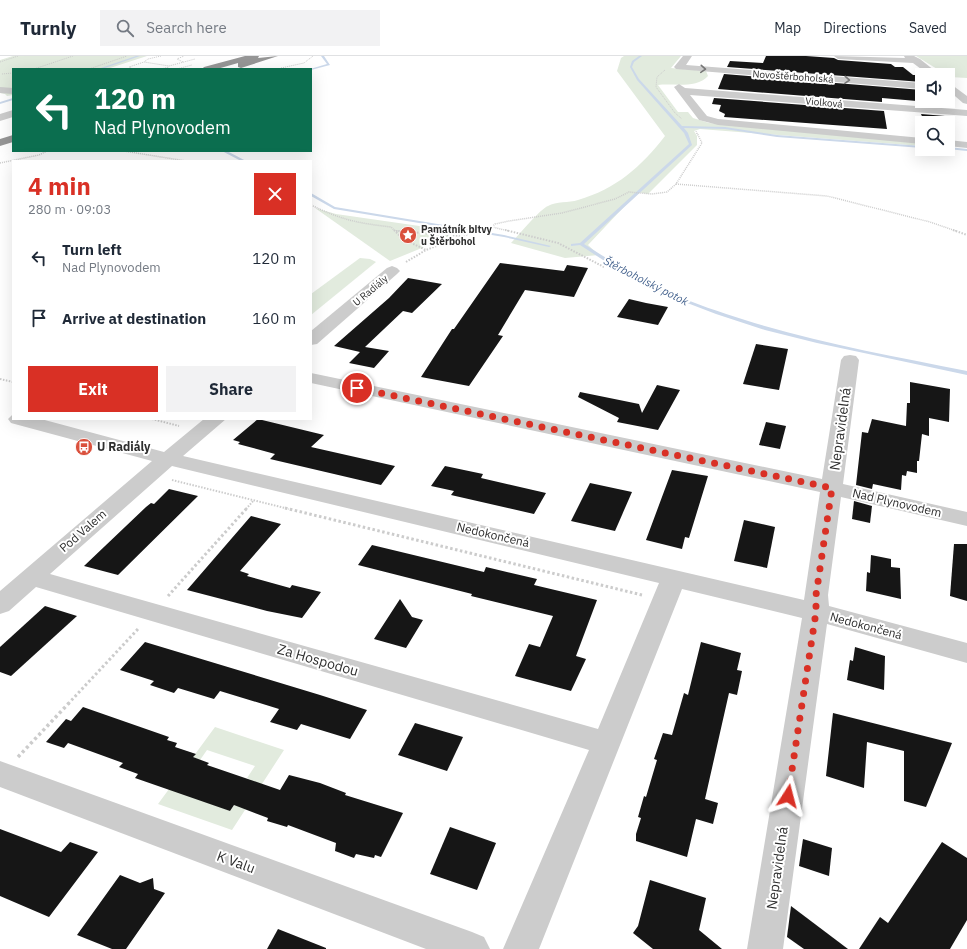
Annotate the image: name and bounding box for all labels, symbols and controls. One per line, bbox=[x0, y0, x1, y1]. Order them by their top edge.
search box bbox=[100, 10, 380, 46]
text: Turnly bbox=[20, 16, 76, 40]
icon: search bbox=[114, 17, 136, 39]
text: Search here bbox=[146, 18, 227, 37]
text: Map bbox=[774, 19, 801, 37]
text: Directions bbox=[823, 19, 887, 37]
text: Saved bbox=[909, 19, 947, 37]
one-way arrow bbox=[700, 64, 706, 73]
street label: Novoštěrboholská bbox=[752, 67, 835, 86]
map controls bbox=[915, 68, 955, 156]
button: sound bbox=[915, 68, 955, 108]
one-way arrow bbox=[844, 75, 850, 84]
text: 120 m bbox=[94, 80, 176, 117]
icon: left bbox=[28, 84, 80, 136]
street label: Violková bbox=[805, 94, 844, 111]
text: Nad Plynovodem bbox=[94, 116, 231, 139]
button: search bbox=[915, 116, 955, 156]
text: 4 min bbox=[28, 170, 91, 202]
button: close bbox=[254, 173, 296, 215]
text: 280 m · 09:03 bbox=[28, 201, 111, 218]
place label: Památník bitvy u Štěrbohol bbox=[421, 223, 493, 248]
place icon: Památník bitvy u Štěrbohol bbox=[398, 225, 418, 245]
text: Turn left bbox=[62, 240, 122, 259]
icon: left bbox=[28, 247, 50, 269]
text: 120 m bbox=[252, 249, 296, 268]
water label: Štěrboholský potok bbox=[601, 254, 691, 309]
text: Nad Plynovodem bbox=[62, 259, 161, 276]
street label: U Radiály bbox=[350, 272, 391, 309]
icon: arrive bbox=[28, 307, 50, 329]
text: Arrive at destination bbox=[62, 309, 206, 328]
text: 160 m bbox=[252, 309, 296, 328]
button: Exit bbox=[28, 366, 158, 412]
button: Share bbox=[166, 366, 296, 412]
pin bbox=[340, 371, 374, 405]
icon: arrive bbox=[346, 377, 368, 399]
street label: Nepravidelná bbox=[825, 386, 855, 472]
bus stop icon: U Radiály bbox=[74, 437, 94, 457]
place label: U Radiály bbox=[97, 439, 151, 454]
street label: Nad Plynovodem bbox=[851, 485, 943, 520]
street label: Pod Valem bbox=[56, 506, 109, 555]
street label: Nedokončená bbox=[455, 519, 532, 550]
street label: Nedokončená bbox=[828, 609, 904, 643]
street label: Za Hospodou bbox=[275, 640, 361, 680]
position arrow bbox=[767, 775, 809, 817]
street label: Nepravidelná bbox=[762, 825, 792, 911]
street label: K Valu bbox=[214, 847, 258, 877]

